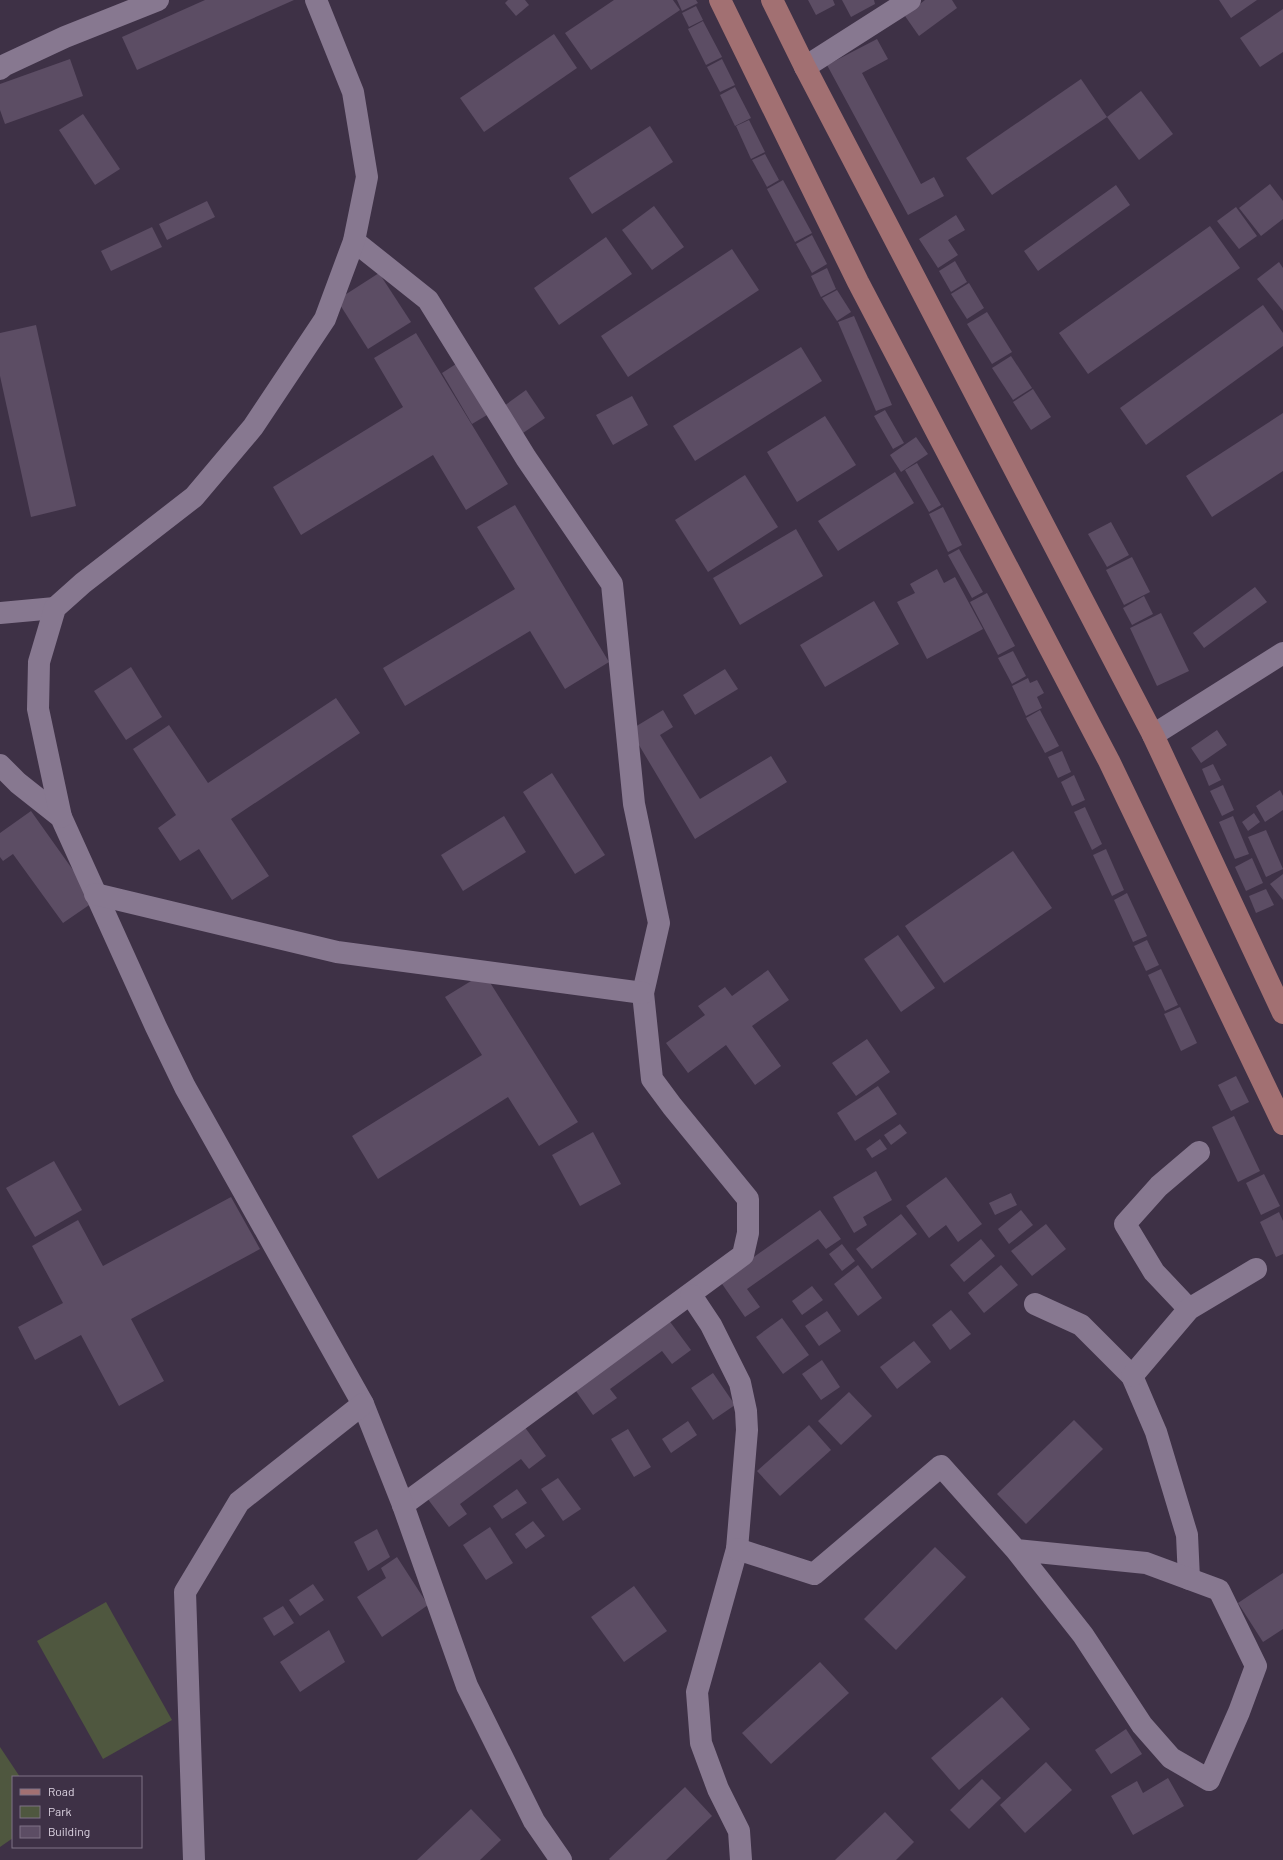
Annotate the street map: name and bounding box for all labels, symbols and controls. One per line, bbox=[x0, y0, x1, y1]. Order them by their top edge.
legend bbox=[12, 1776, 142, 1848]
text: Road bbox=[48, 1784, 75, 1798]
text: Park bbox=[48, 1804, 72, 1818]
text: Building bbox=[48, 1824, 90, 1838]

